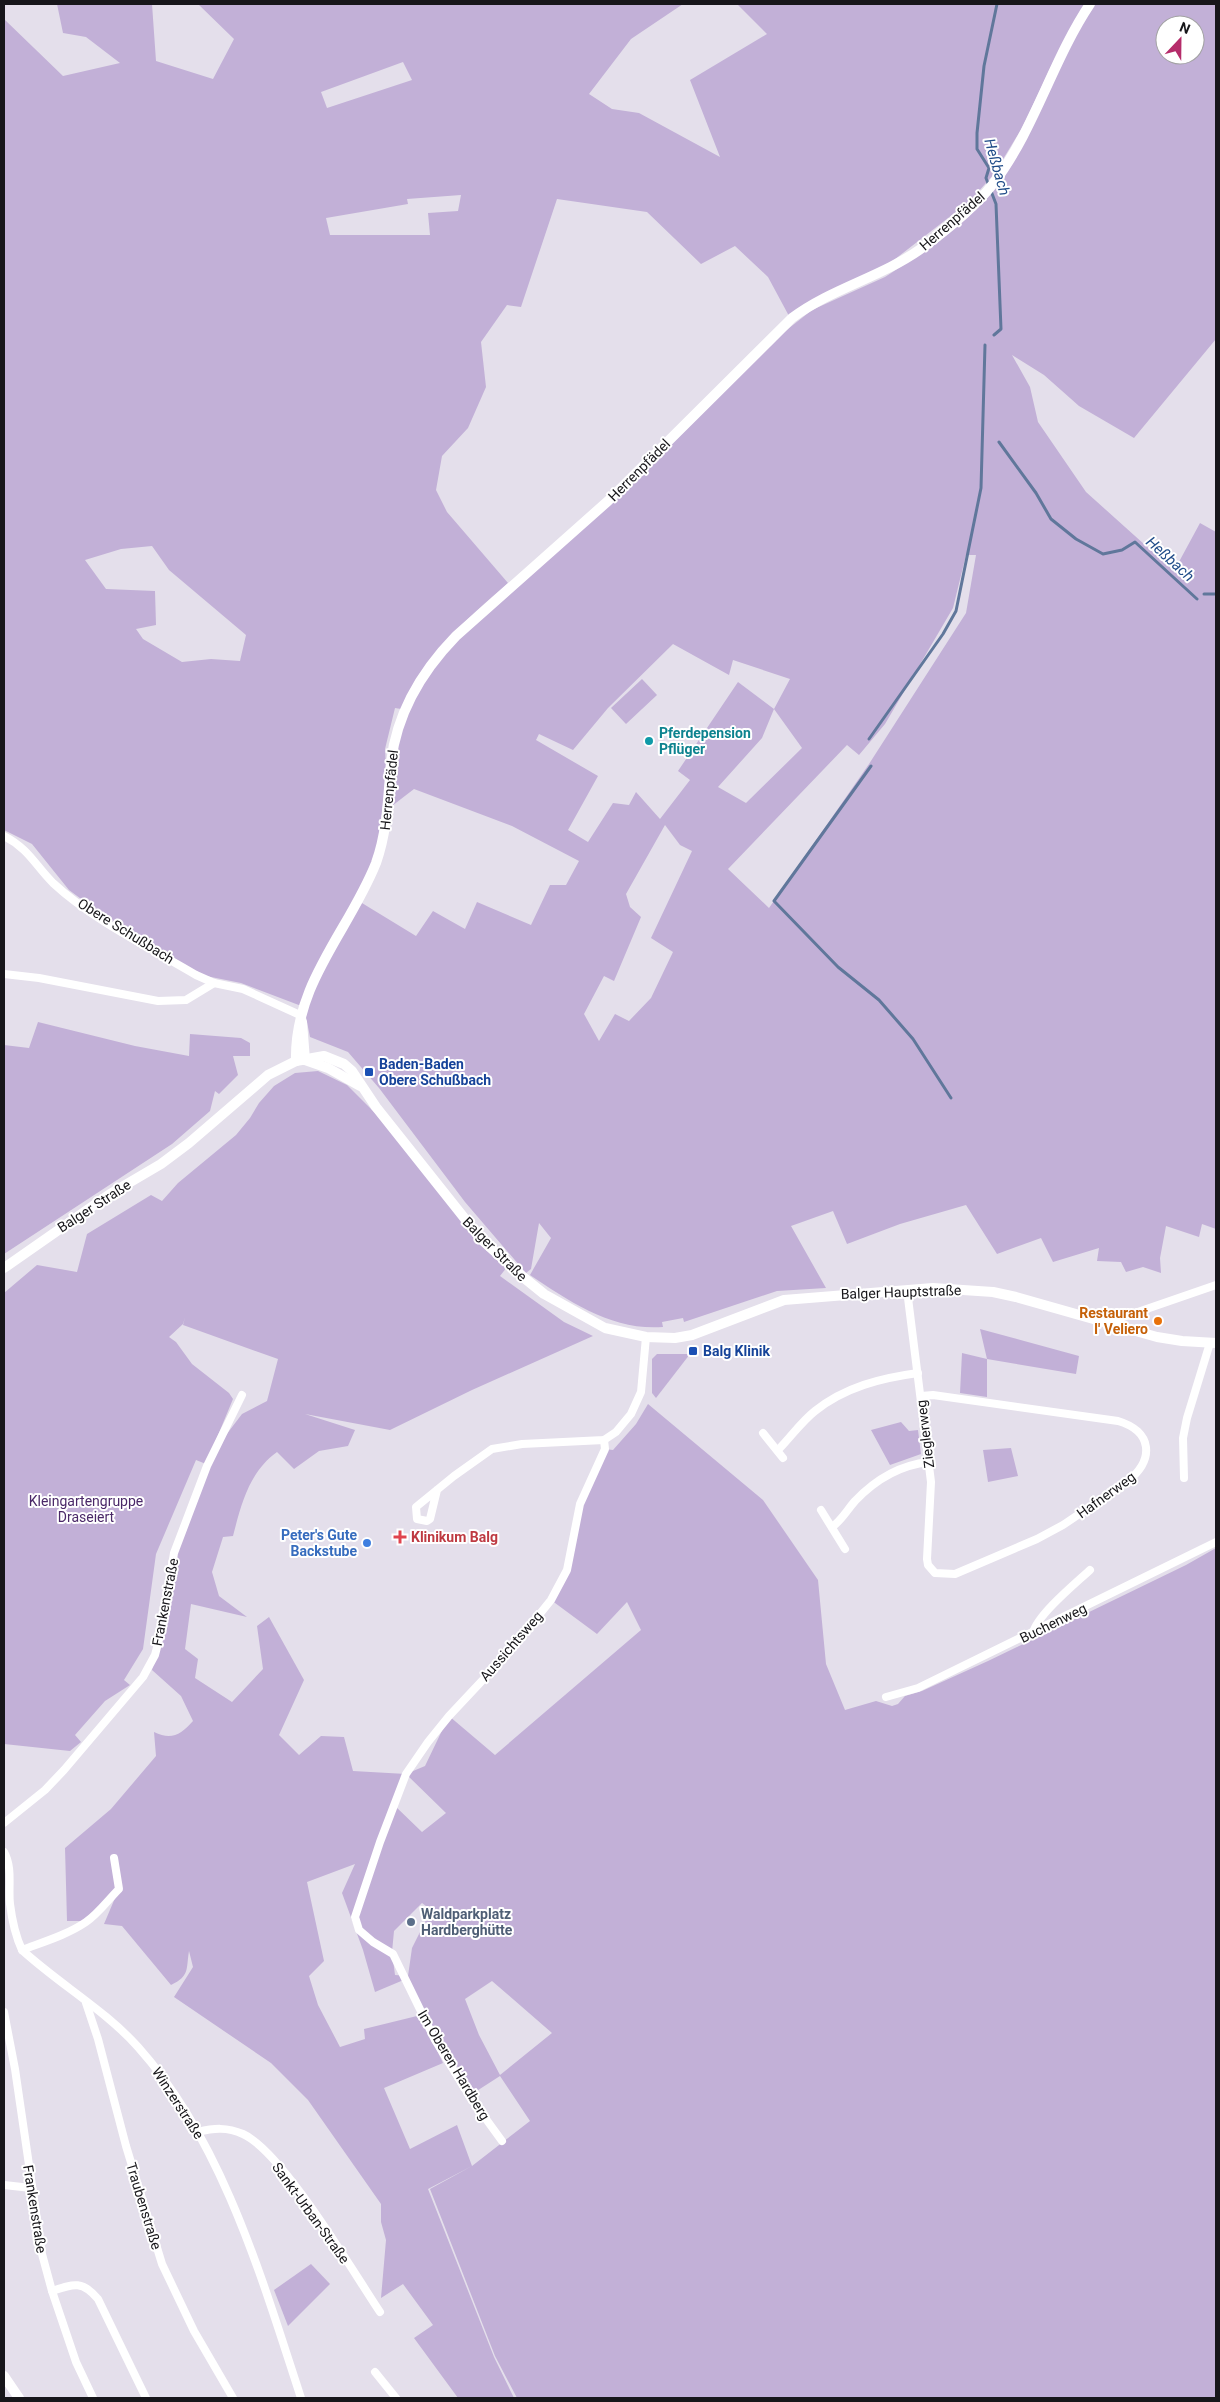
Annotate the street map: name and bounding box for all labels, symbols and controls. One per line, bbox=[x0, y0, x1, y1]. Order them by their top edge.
north arrow bbox=[1155, 15, 1205, 65]
text: N bbox=[1177, 19, 1192, 37]
water label: Heßbach bbox=[980, 136, 1014, 198]
street label: Herrenpfädel bbox=[916, 188, 988, 254]
street label: Herrenpfädel bbox=[605, 436, 673, 504]
water label: Heßbach bbox=[1142, 533, 1198, 585]
place label: Pferdepension Pflüger bbox=[659, 725, 751, 757]
marker: Pferdepension Pflüger bbox=[643, 735, 655, 747]
street label: Herrenpfädel bbox=[377, 749, 401, 831]
street label: Obere Schußbach bbox=[75, 895, 177, 967]
place label: Baden-Baden Obere Schußbach bbox=[379, 1056, 491, 1088]
marker: Baden-Baden Obere Schußbach bbox=[363, 1066, 375, 1078]
street label: Balger Straße bbox=[54, 1176, 134, 1236]
street label: Balger Straße bbox=[460, 1214, 530, 1284]
street label: Balger Hauptstraße bbox=[840, 1282, 962, 1302]
place label: Restaurant I' Veliero bbox=[1079, 1305, 1148, 1337]
marker: Restaurant I' Veliero bbox=[1152, 1315, 1164, 1327]
place label: Balg Klinik bbox=[703, 1343, 770, 1359]
marker: Balg Klinik bbox=[687, 1345, 699, 1357]
street label: Zieglerweg bbox=[913, 1399, 937, 1469]
street label: Hafnerweg bbox=[1074, 1468, 1138, 1522]
park label: Kleingartengruppe Draseiert bbox=[29, 1493, 143, 1525]
place label: Peter's Gute Backstube bbox=[281, 1527, 357, 1559]
place label: Klinikum Balg bbox=[411, 1529, 498, 1545]
marker: Klinikum Balg bbox=[393, 1530, 407, 1544]
marker: Peter's Gute Backstube bbox=[361, 1537, 373, 1549]
street label: Frankenstraße bbox=[149, 1557, 181, 1647]
street label: Buchenweg bbox=[1017, 1600, 1089, 1646]
street label: Aussichtsweg bbox=[476, 1608, 546, 1684]
place label: Waldparkplatz Hardberghütte bbox=[421, 1906, 513, 1938]
marker: Waldparkplatz Hardberghütte bbox=[405, 1916, 417, 1928]
street label: Im Oberen Hardberg bbox=[415, 2007, 493, 2123]
street label: Winzerstraße bbox=[149, 2064, 207, 2142]
street label: Sankt-Urban-Straße bbox=[269, 2159, 353, 2267]
street label: Traubenstraße bbox=[123, 2160, 165, 2252]
street label: Frankenstraße bbox=[20, 2164, 50, 2254]

